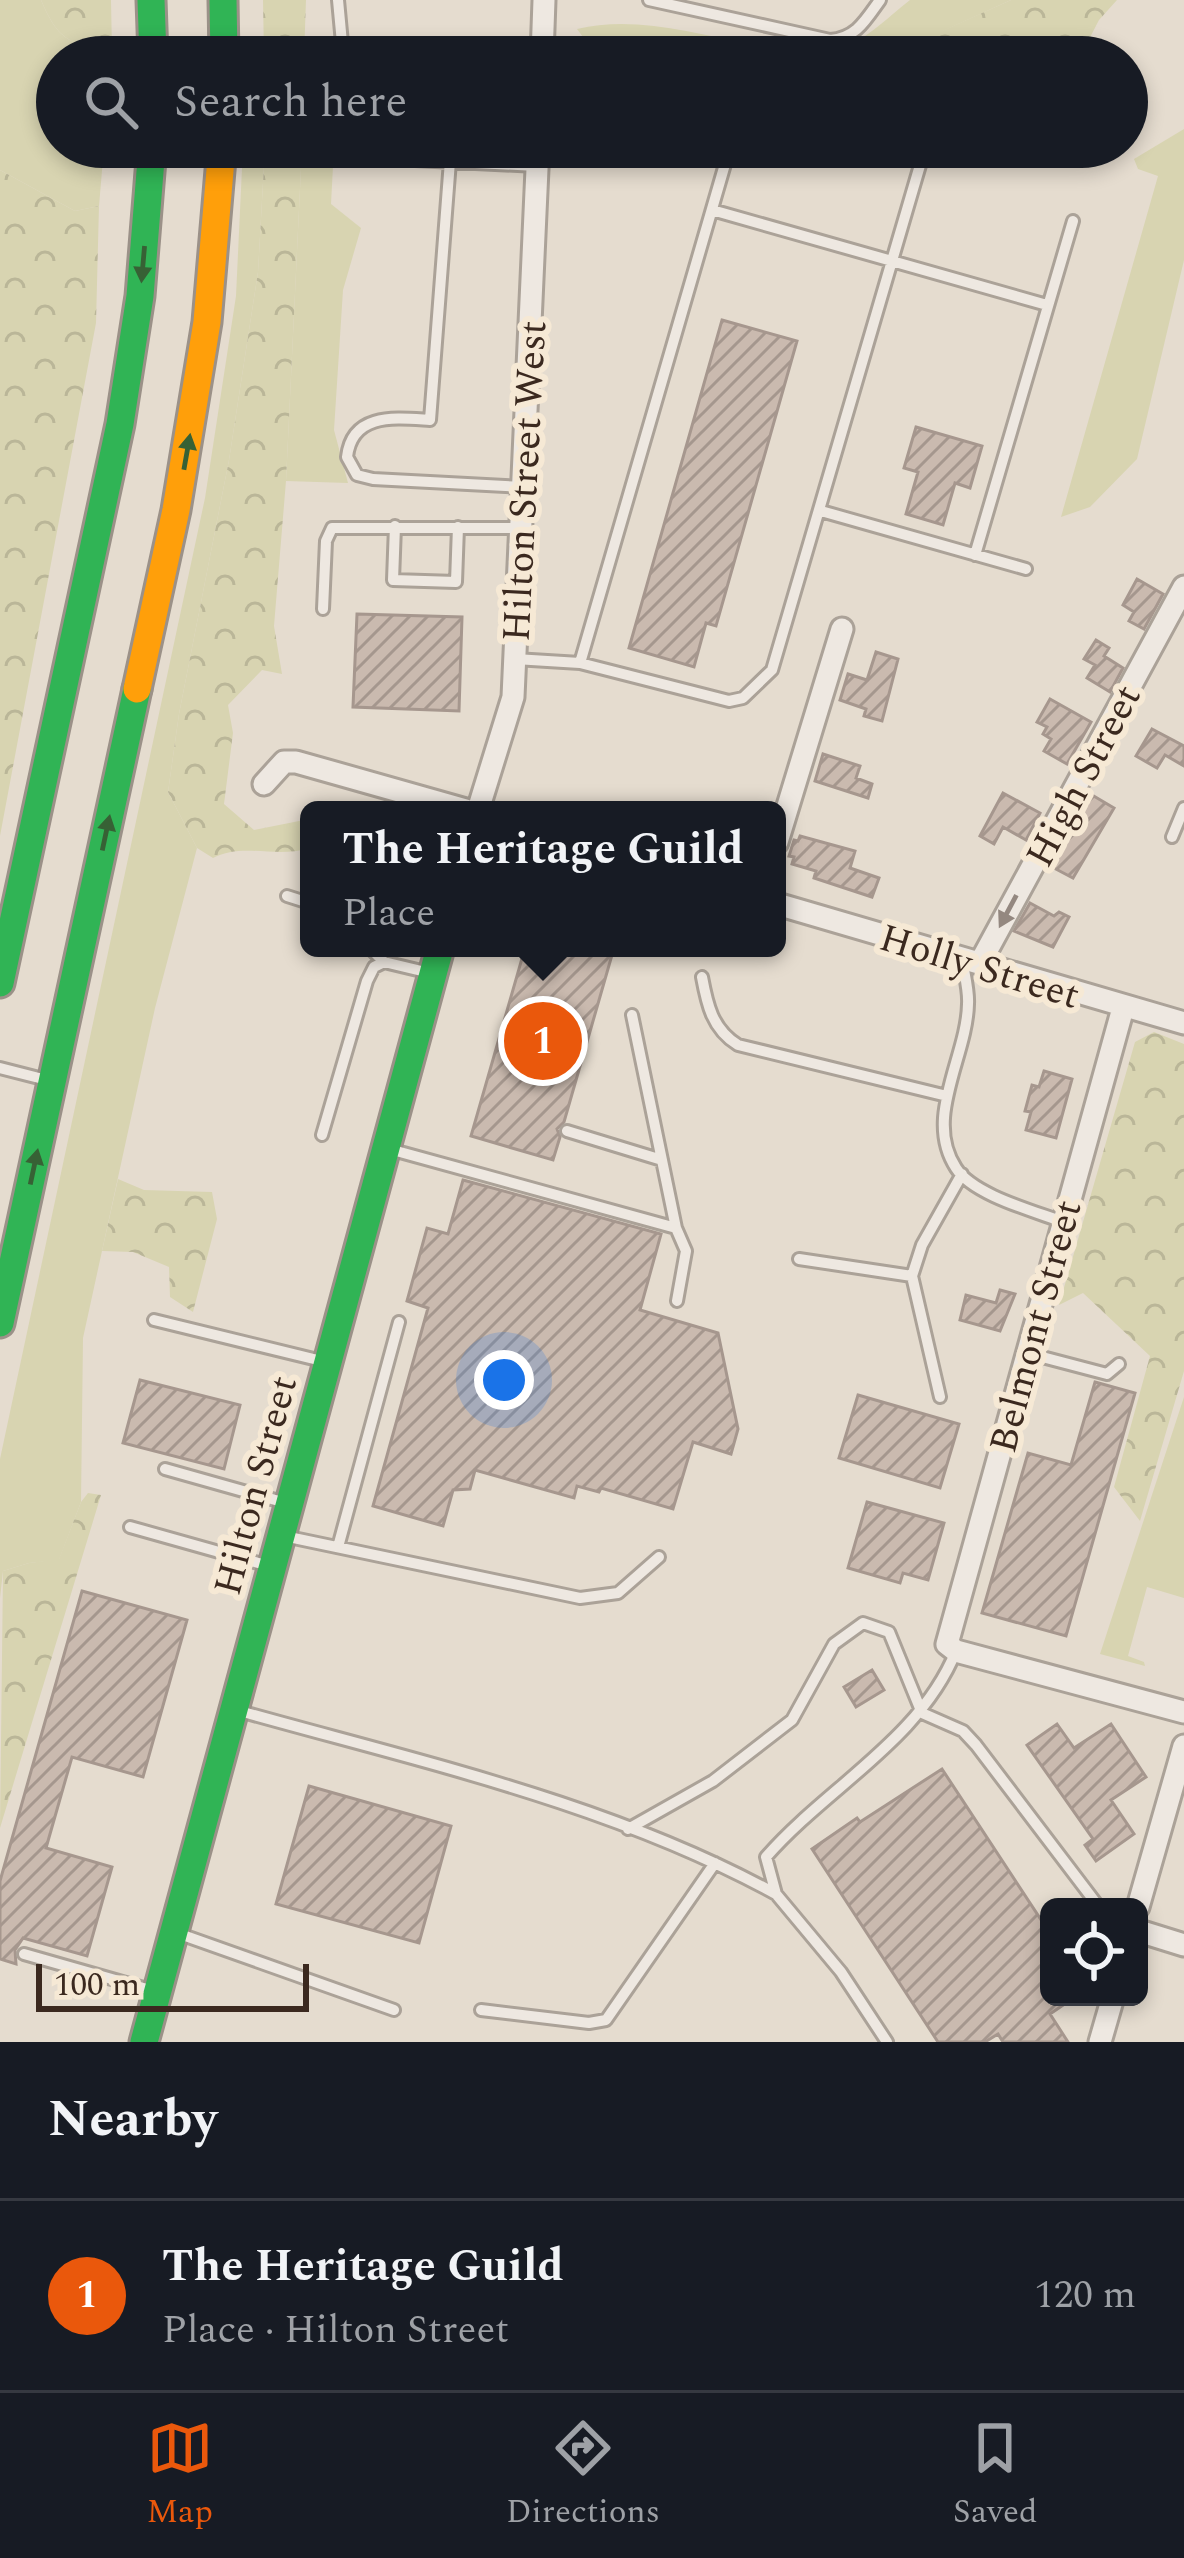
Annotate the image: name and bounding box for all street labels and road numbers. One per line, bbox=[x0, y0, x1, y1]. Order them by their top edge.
street label: Hilton Street West bbox=[488, 319, 563, 643]
street label: High Street bbox=[1011, 674, 1157, 878]
street label: Holly Street bbox=[872, 909, 1087, 1026]
street label: Belmont Street bbox=[974, 1194, 1099, 1460]
street label: Hilton Street bbox=[199, 1369, 314, 1602]

